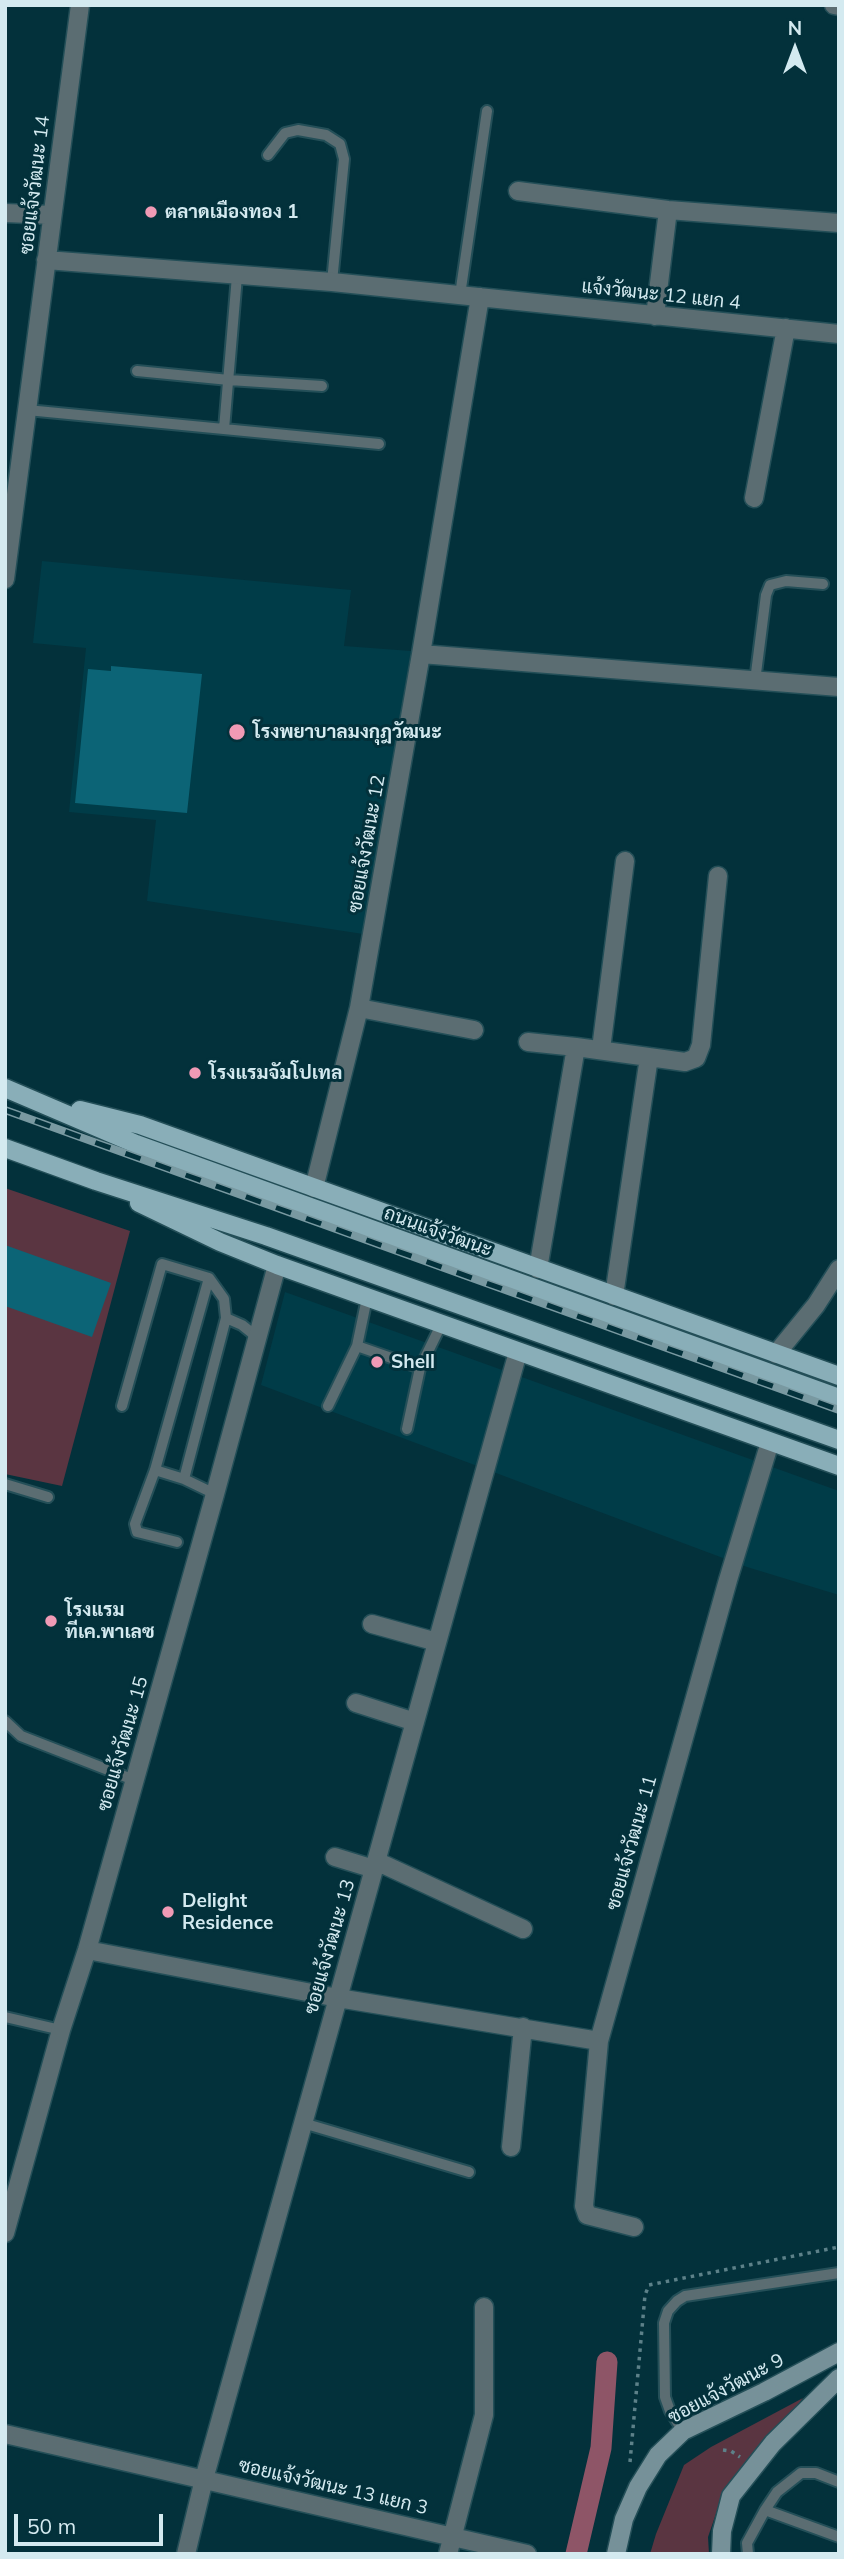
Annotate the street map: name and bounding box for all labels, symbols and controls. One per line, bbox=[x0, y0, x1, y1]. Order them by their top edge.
north arrow bbox=[760, 14, 830, 84]
text: N bbox=[788, 16, 802, 40]
street label: ซอยแจ้งวัฒนะ 14 bbox=[15, 114, 55, 256]
place label: ตลาดเมืองทอง 1 bbox=[165, 201, 298, 223]
marker: ตลาดเมืองทอง 1 bbox=[143, 204, 159, 220]
street label: แจ้งวัฒนะ 12 แยก 4 bbox=[580, 275, 742, 315]
place label: โรงพยาบาลมงกุฎวัฒนะ bbox=[253, 721, 442, 743]
marker: โรงพยาบาลมงกุฎวัฒนะ bbox=[227, 722, 247, 742]
street label: ซอยแจ้งวัฒนะ 12 bbox=[344, 773, 390, 915]
place label: โรงแรมจัมโปเทล bbox=[209, 1062, 342, 1084]
marker: โรงแรมจัมโปเทล bbox=[187, 1065, 203, 1081]
street label: ถนนแจ้งวัฒนะ bbox=[381, 1202, 495, 1262]
place label: Shell bbox=[391, 1351, 435, 1373]
marker: Shell bbox=[369, 1354, 385, 1370]
place label: โรงแรม ทีเค.พาเลซ bbox=[65, 1599, 155, 1643]
marker: โรงแรม ทีเค.พาเลซ bbox=[43, 1613, 59, 1629]
street label: ซอยแจ้งวัฒนะ 15 bbox=[93, 1674, 153, 1814]
street label: ซอยแจ้งวัฒนะ 11 bbox=[602, 1773, 662, 1913]
street label: ซอยแจ้งวัฒนะ 13 bbox=[300, 1877, 360, 2017]
place label: Delight Residence bbox=[182, 1890, 273, 1934]
marker: Delight Residence bbox=[160, 1904, 176, 1920]
street label: ซอยแจ้งวัฒนะ 9 bbox=[664, 2349, 788, 2429]
street label: ซอยแจ้งวัฒนะ 13 แยก 3 bbox=[236, 2454, 430, 2520]
scale bar bbox=[18, 2500, 166, 2544]
text: 50 m bbox=[27, 2513, 76, 2539]

